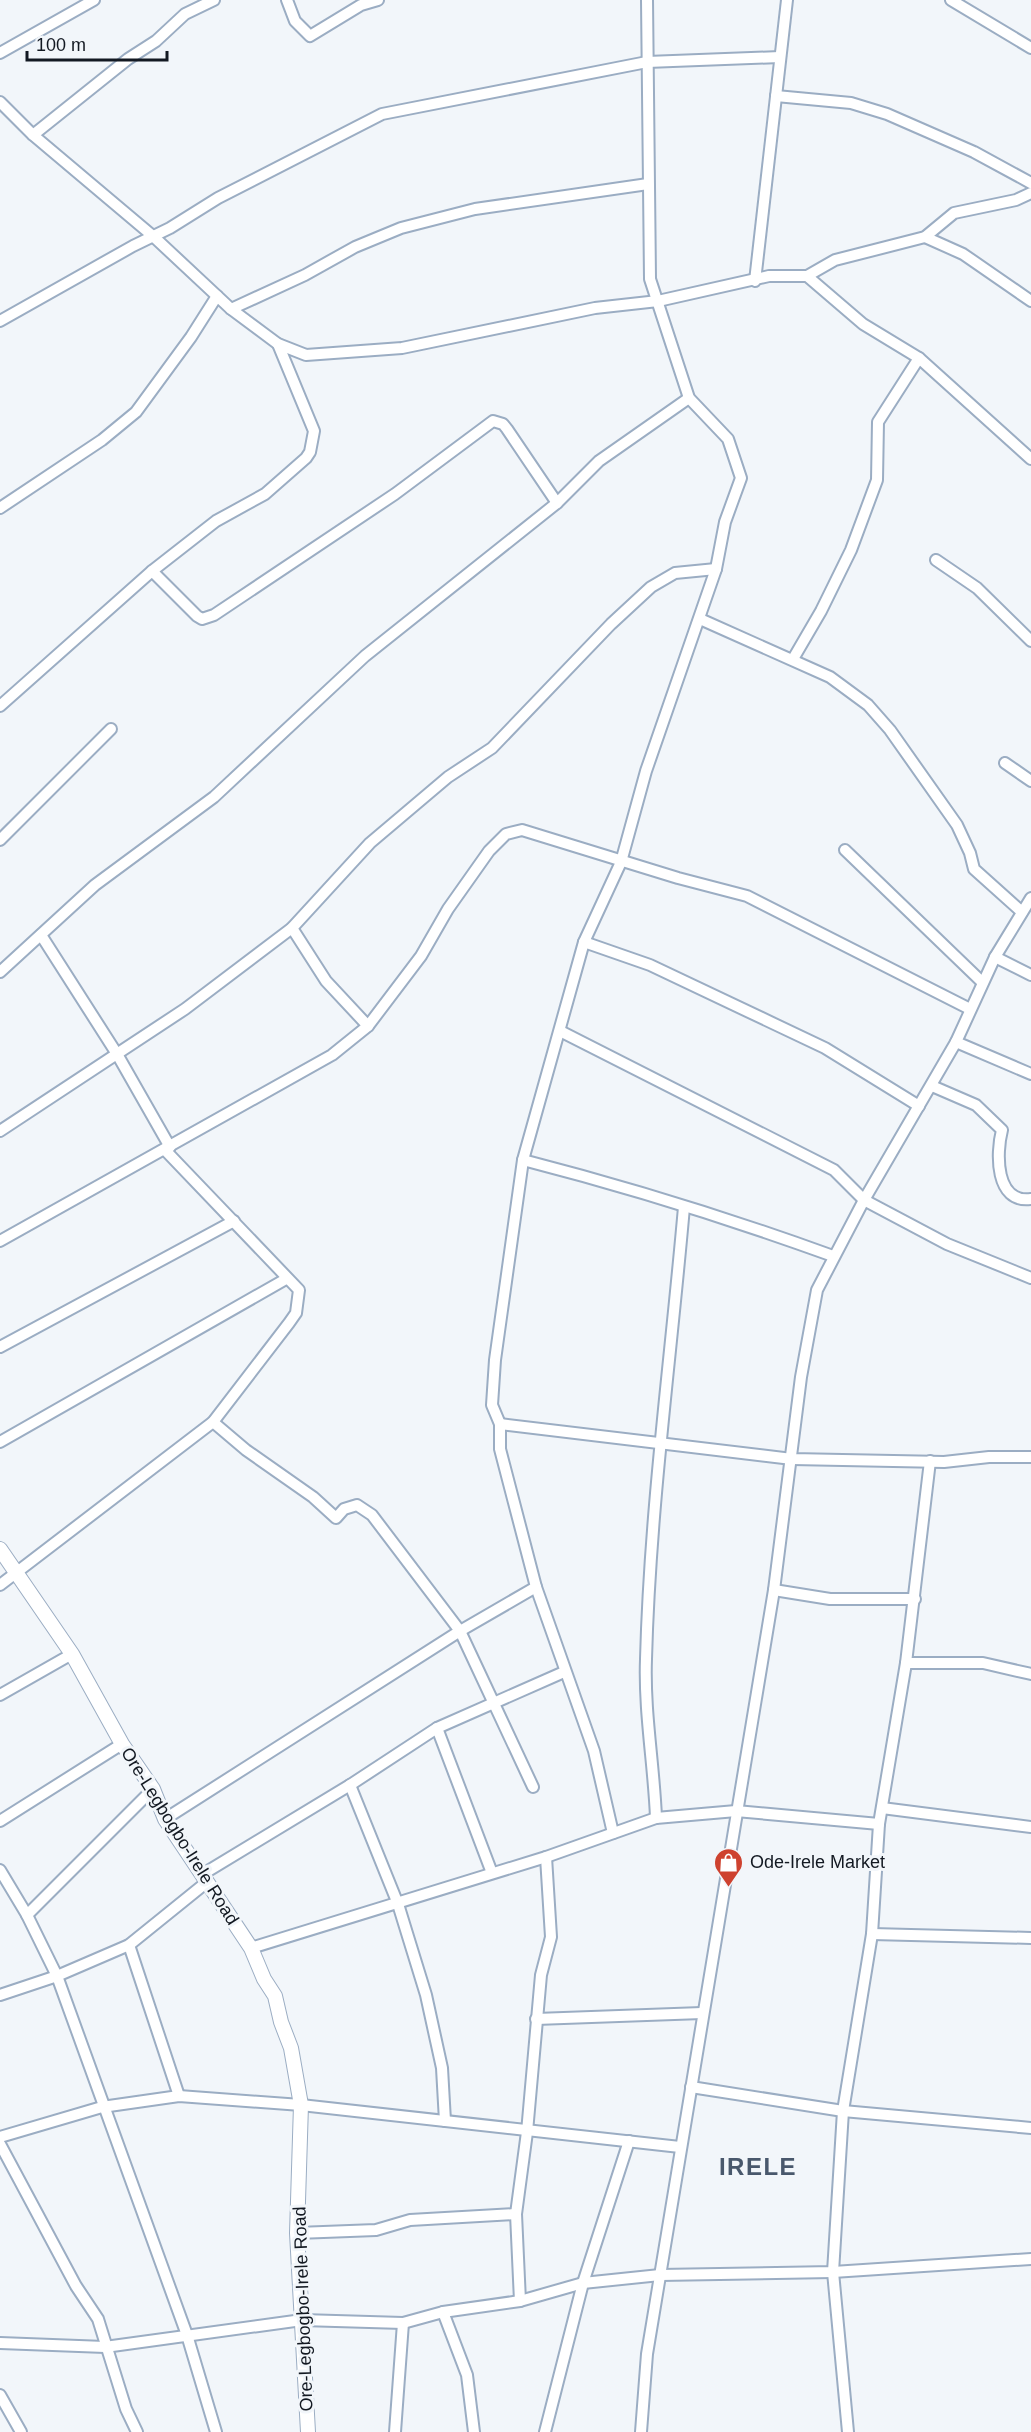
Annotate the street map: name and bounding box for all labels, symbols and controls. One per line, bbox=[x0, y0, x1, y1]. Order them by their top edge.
scale bar bbox=[27, 24, 166, 62]
text: 100 m bbox=[36, 35, 86, 55]
street label: Ore-Legbogbo-Irele Road bbox=[117, 1744, 243, 1928]
shop icon: Ode-Irele Market bbox=[713, 1846, 745, 1888]
place label: Ode-Irele Market bbox=[750, 1852, 885, 1872]
district label: IRELE bbox=[719, 2153, 797, 2180]
street label: Ore-Legbogbo-Irele Road bbox=[289, 2206, 317, 2412]

